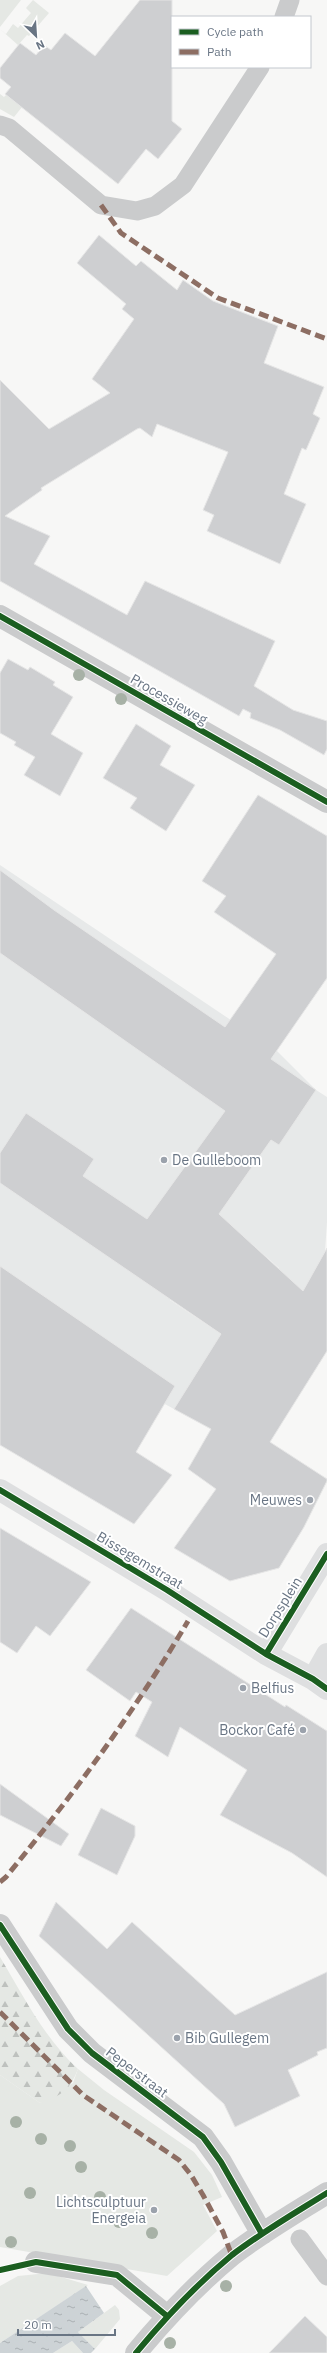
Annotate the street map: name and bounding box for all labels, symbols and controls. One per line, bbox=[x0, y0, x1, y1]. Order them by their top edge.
north arrow bbox=[16, 16, 56, 56]
legend bbox=[171, 16, 311, 68]
text: Cycle path bbox=[207, 24, 264, 39]
text: N bbox=[34, 37, 47, 53]
text: Path bbox=[207, 44, 232, 59]
street label: Processieweg bbox=[127, 670, 211, 729]
place label: De Gulleboom bbox=[172, 1151, 261, 1169]
marker: De Gulleboom bbox=[159, 1155, 169, 1165]
place label: Meuwes bbox=[250, 1491, 302, 1509]
marker: Meuwes bbox=[305, 1495, 315, 1505]
street label: Bissegemstraat bbox=[93, 1527, 187, 1593]
street label: Dorpsplein bbox=[254, 1573, 306, 1641]
place label: Belfius bbox=[251, 1679, 295, 1697]
marker: Belfius bbox=[238, 1683, 248, 1693]
place label: Bockor Café bbox=[219, 1721, 295, 1739]
marker: Bockor Café bbox=[298, 1725, 308, 1735]
place label: Bib Gullegem bbox=[185, 2029, 269, 2047]
marker: Bib Gullegem bbox=[172, 2033, 182, 2043]
street label: Peperstraat bbox=[102, 2043, 172, 2101]
place label: Lichtsculptuur Energeia bbox=[56, 2193, 147, 2227]
marker: Lichtsculptuur Energeia bbox=[149, 2205, 159, 2215]
scale bar bbox=[18, 2311, 115, 2337]
text: 20 m bbox=[24, 2317, 52, 2332]

